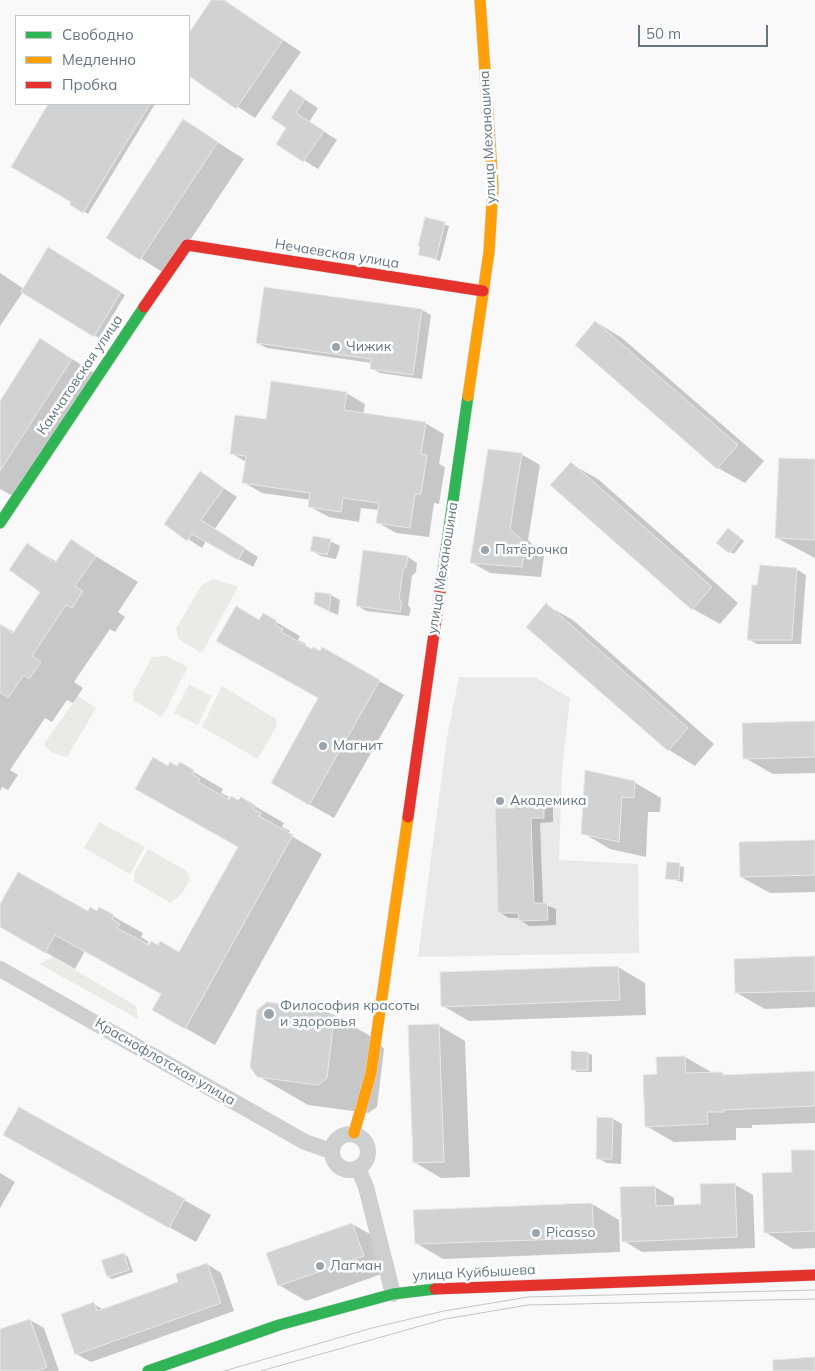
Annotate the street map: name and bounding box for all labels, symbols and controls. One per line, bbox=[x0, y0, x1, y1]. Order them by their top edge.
legend bbox=[15, 15, 190, 105]
scale bar bbox=[640, 15, 770, 47]
text: 50 m bbox=[646, 24, 681, 43]
text: Свободно bbox=[62, 25, 134, 44]
text: Медленно bbox=[62, 50, 136, 69]
street label: улица Механошина bbox=[476, 70, 500, 204]
text: Пробка bbox=[62, 75, 117, 94]
street label: Нечаевская улица bbox=[274, 236, 400, 272]
street label: Камчатовская улица bbox=[34, 312, 126, 438]
place label: Чижик bbox=[346, 339, 391, 355]
marker: Чижик bbox=[330, 341, 342, 353]
street label: улица Механошина bbox=[424, 501, 462, 635]
place label: Пятёрочка bbox=[495, 542, 568, 558]
marker: Пятёрочка bbox=[479, 544, 491, 556]
place label: Магнит bbox=[333, 738, 383, 754]
marker: Магнит bbox=[317, 740, 329, 752]
place label: Академика bbox=[510, 793, 586, 809]
marker: Академика bbox=[494, 795, 506, 807]
place label: Философия красоты и здоровья bbox=[280, 998, 420, 1030]
marker: Философия красоты и здоровья bbox=[262, 1007, 276, 1021]
street label: Краснофлотская улица bbox=[92, 1015, 238, 1109]
place label: Picasso bbox=[546, 1225, 596, 1241]
marker: Picasso bbox=[530, 1227, 542, 1239]
place label: Лагман bbox=[330, 1258, 382, 1274]
marker: Лагман bbox=[314, 1260, 326, 1272]
street label: улица Куйбышева bbox=[412, 1261, 536, 1285]

